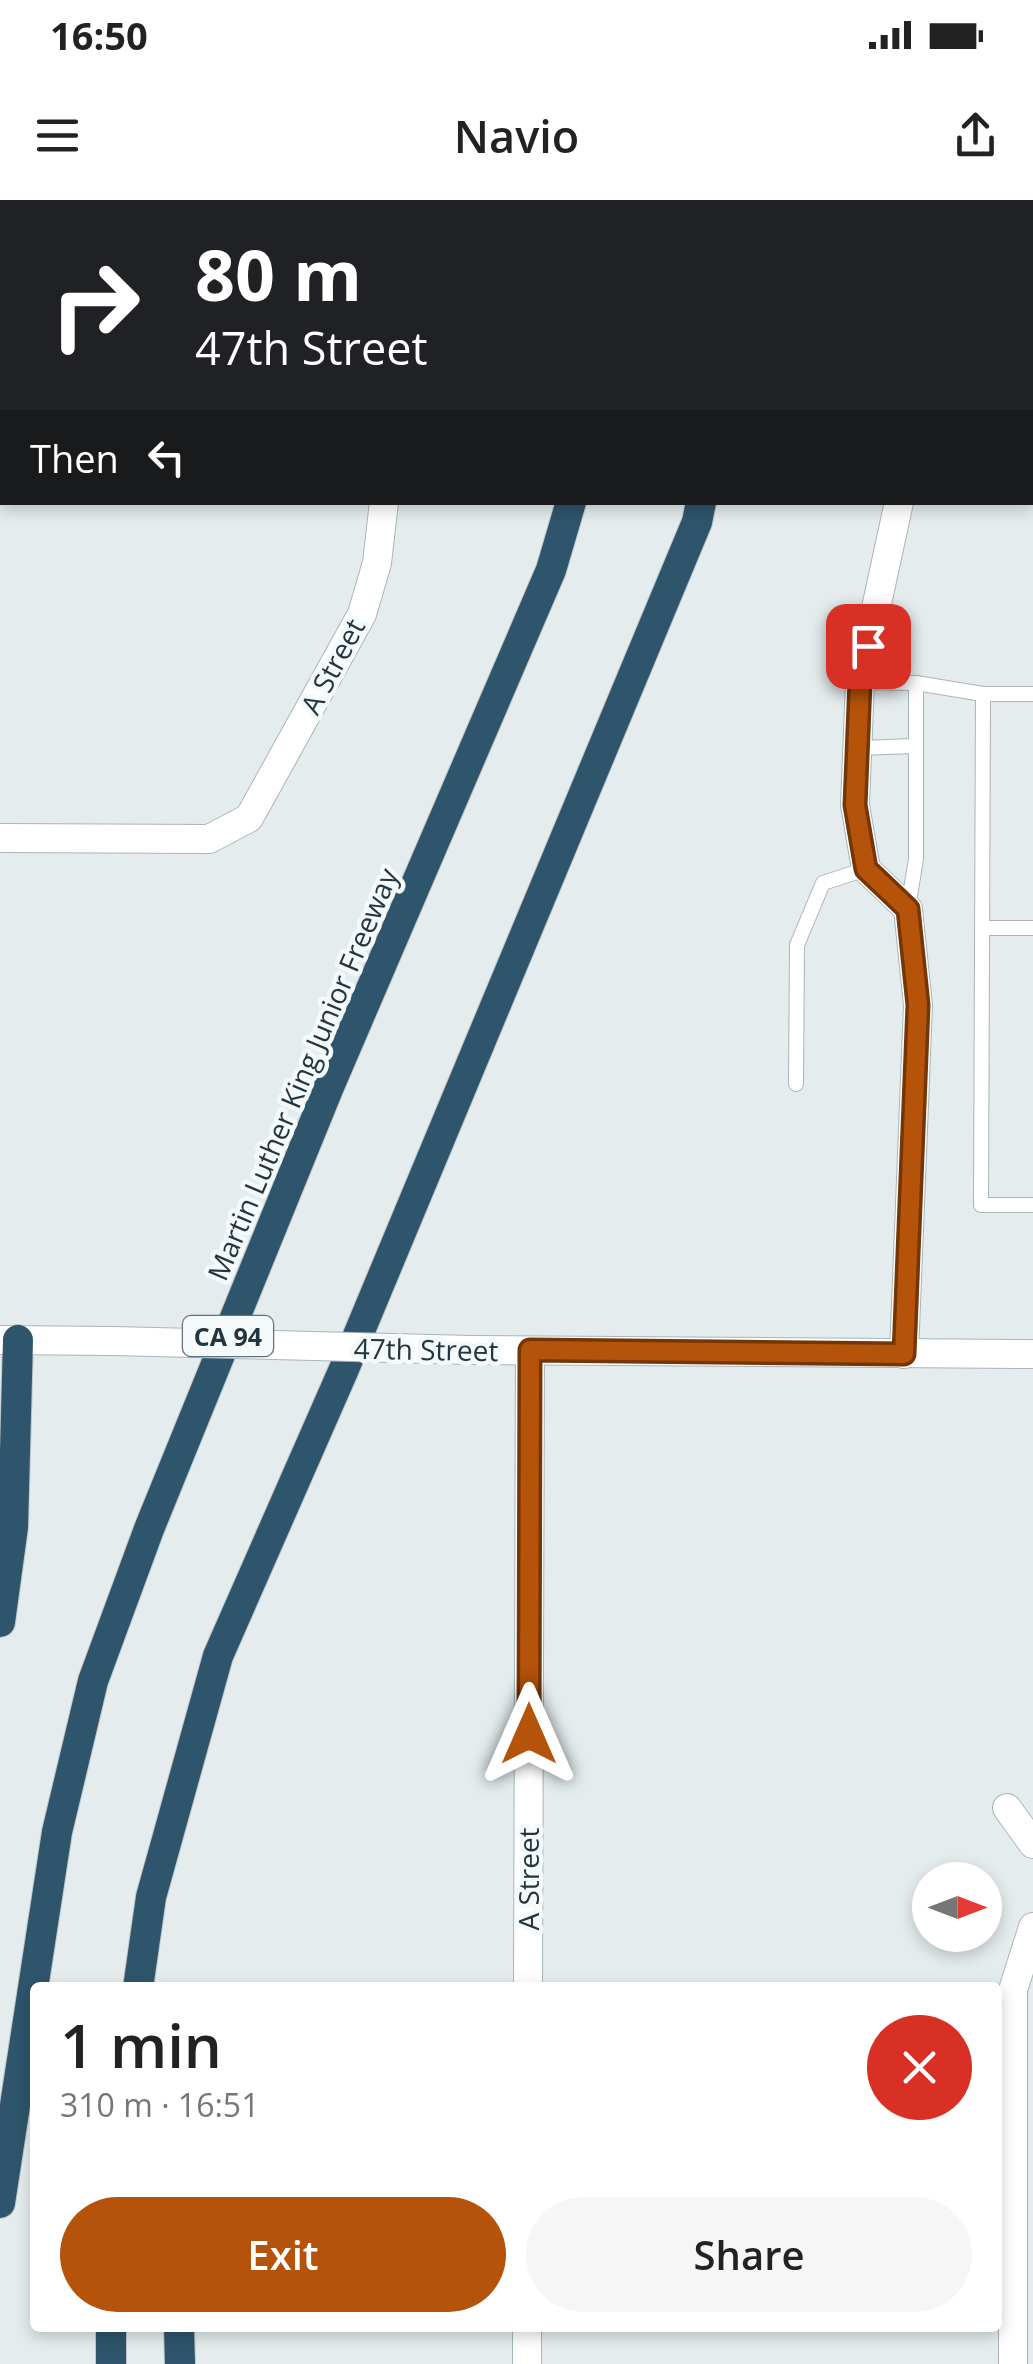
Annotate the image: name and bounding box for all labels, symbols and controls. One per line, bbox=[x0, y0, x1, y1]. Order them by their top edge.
text: 16:50 bbox=[50, 9, 148, 61]
text: Navio bbox=[454, 105, 579, 166]
icon: menu bbox=[30, 108, 85, 163]
icon: share bbox=[948, 108, 1003, 163]
text: 80 m bbox=[195, 226, 362, 322]
icon: right bbox=[30, 240, 160, 370]
text: 47th Street bbox=[195, 317, 427, 378]
icon: left bbox=[139, 430, 194, 485]
text: Then bbox=[30, 432, 119, 484]
pin bbox=[826, 604, 911, 689]
street label: A Street bbox=[291, 612, 373, 720]
icon: arrive bbox=[841, 619, 896, 674]
street label: Martin Luther King Junior Freeway bbox=[198, 861, 407, 1286]
road number: CA 94 bbox=[183, 1316, 273, 1356]
street label: 47th Street bbox=[353, 1329, 499, 1369]
position arrow bbox=[477, 1682, 581, 1786]
street label: A Street bbox=[509, 1827, 547, 1931]
north arrow bbox=[912, 1862, 1002, 1952]
map controls bbox=[912, 1862, 1002, 1952]
text: 1 min bbox=[60, 2004, 222, 2086]
button: close bbox=[867, 2015, 972, 2120]
text: 310 m · 16:51 bbox=[60, 2083, 259, 2126]
button: Exit bbox=[60, 2197, 506, 2312]
button: Share bbox=[526, 2197, 972, 2312]

